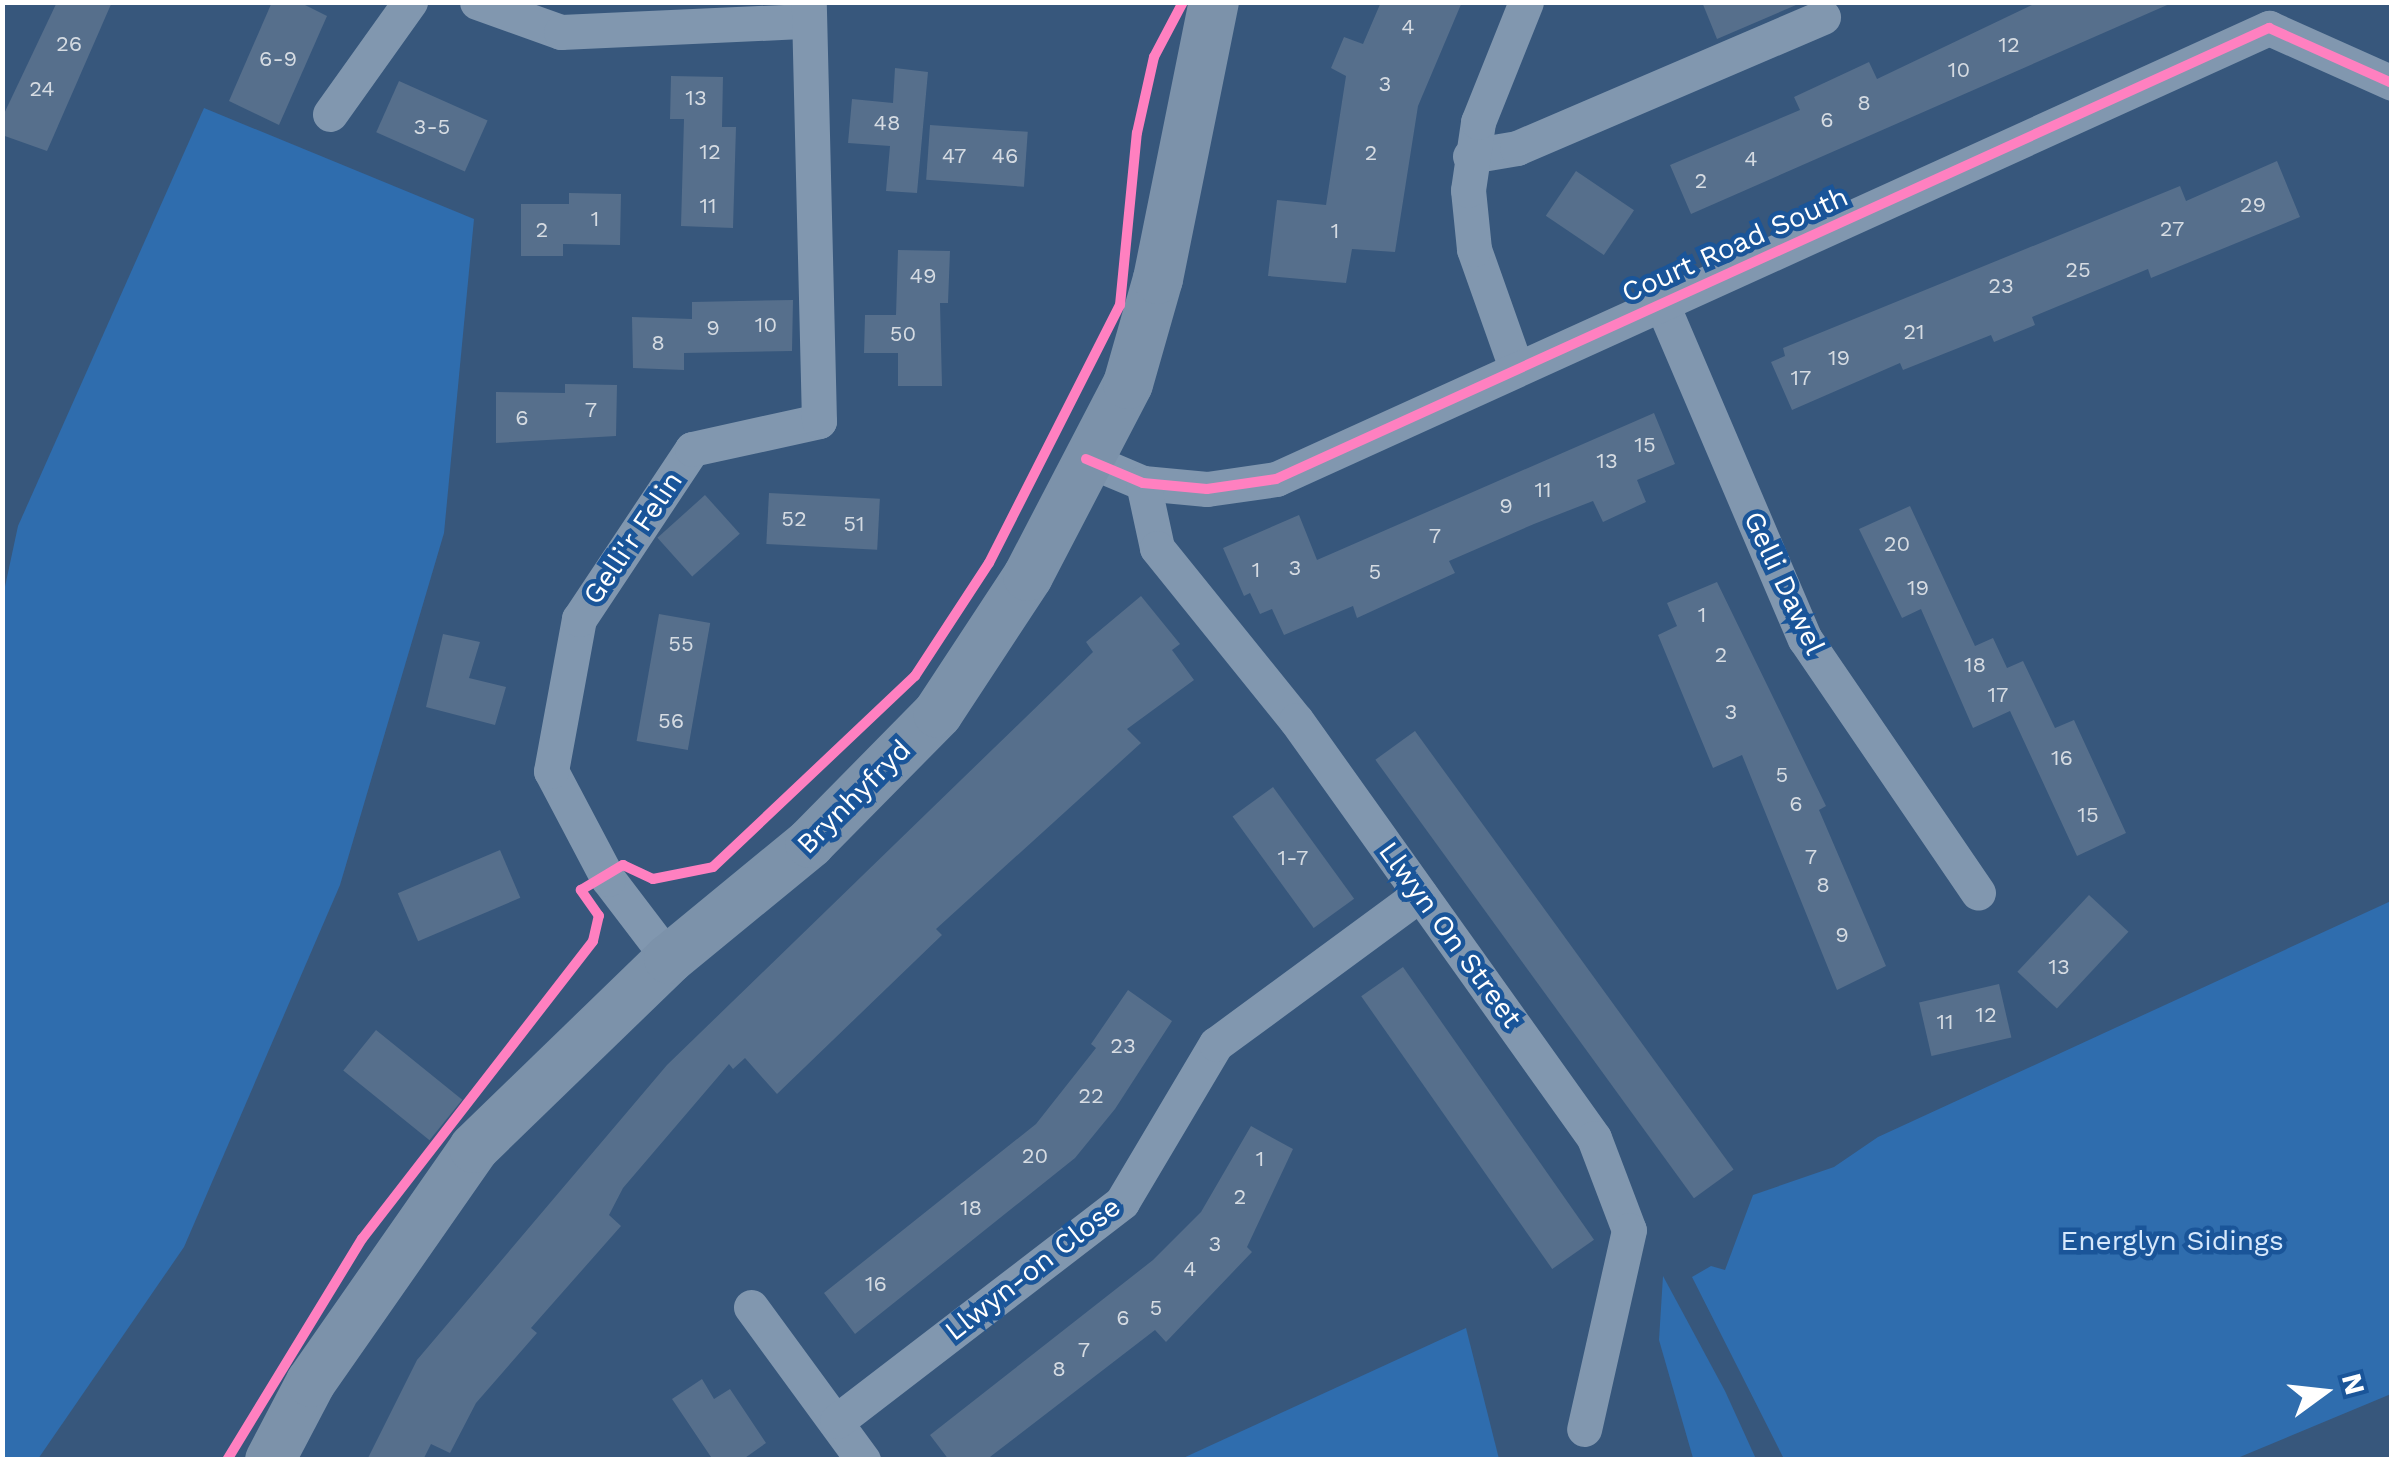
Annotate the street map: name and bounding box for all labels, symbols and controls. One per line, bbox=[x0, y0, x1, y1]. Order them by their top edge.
house number: 4 bbox=[1401, 14, 1415, 40]
house number: 26 bbox=[56, 31, 82, 57]
house number: 12 bbox=[1998, 32, 2020, 58]
house number: 6-9 bbox=[259, 46, 297, 72]
house number: 10 bbox=[1948, 57, 1970, 83]
house number: 3 bbox=[1379, 71, 1391, 97]
house number: 24 bbox=[29, 76, 55, 102]
house number: 13 bbox=[685, 85, 707, 111]
house number: 8 bbox=[1857, 90, 1871, 116]
house number: 6 bbox=[1820, 107, 1834, 133]
house number: 48 bbox=[874, 110, 900, 136]
house number: 3-5 bbox=[414, 114, 450, 140]
house number: 12 bbox=[699, 139, 721, 165]
house number: 2 bbox=[1365, 140, 1377, 166]
house number: 47 bbox=[942, 143, 966, 169]
house number: 46 bbox=[992, 143, 1018, 169]
house number: 4 bbox=[1744, 146, 1758, 172]
house number: 2 bbox=[1695, 168, 1707, 194]
street label: Court Road South bbox=[1617, 180, 1853, 310]
house number: 29 bbox=[2240, 192, 2266, 218]
house number: 11 bbox=[699, 193, 717, 219]
house number: 1 bbox=[591, 206, 599, 232]
house number: 27 bbox=[2160, 216, 2184, 242]
house number: 2 bbox=[536, 217, 548, 243]
house number: 1 bbox=[1331, 218, 1339, 244]
house number: 25 bbox=[2065, 257, 2091, 283]
house number: 49 bbox=[909, 263, 937, 289]
house number: 23 bbox=[1988, 273, 2014, 299]
house number: 10 bbox=[755, 312, 777, 338]
house number: 9 bbox=[706, 315, 720, 341]
house number: 21 bbox=[1903, 319, 1925, 345]
house number: 50 bbox=[890, 321, 916, 347]
house number: 8 bbox=[651, 330, 665, 356]
house number: 19 bbox=[1828, 345, 1850, 371]
house number: 17 bbox=[1791, 365, 1811, 391]
house number: 7 bbox=[585, 397, 597, 423]
house number: 6 bbox=[515, 405, 529, 431]
house number: 15 bbox=[1634, 432, 1656, 458]
house number: 13 bbox=[1596, 448, 1618, 474]
street label: Gelli'r Felin bbox=[576, 465, 690, 611]
house number: 11 bbox=[1534, 477, 1552, 503]
house number: 9 bbox=[1499, 493, 1513, 519]
house number: 52 bbox=[781, 506, 807, 532]
street label: Gelli Dawel bbox=[1736, 506, 1832, 660]
house number: 51 bbox=[843, 511, 865, 537]
house number: 7 bbox=[1429, 523, 1441, 549]
house number: 20 bbox=[1884, 531, 1910, 557]
house number: 3 bbox=[1289, 555, 1301, 581]
house number: 1 bbox=[1252, 557, 1260, 583]
house number: 5 bbox=[1369, 559, 1381, 585]
house number: 19 bbox=[1907, 575, 1929, 601]
house number: 1 bbox=[1698, 602, 1706, 628]
house number: 55 bbox=[668, 631, 694, 657]
house number: 2 bbox=[1715, 642, 1727, 668]
house number: 18 bbox=[1964, 652, 1986, 678]
house number: 17 bbox=[1988, 682, 2008, 708]
house number: 3 bbox=[1725, 699, 1737, 725]
house number: 56 bbox=[658, 708, 684, 734]
street label: Brynhyfryd bbox=[790, 733, 918, 861]
house number: 16 bbox=[2051, 745, 2073, 771]
house number: 5 bbox=[1776, 762, 1788, 788]
house number: 6 bbox=[1789, 791, 1803, 817]
house number: 15 bbox=[2077, 802, 2099, 828]
street label: Llwyn On Street bbox=[1371, 836, 1529, 1034]
house number: 7 bbox=[1805, 844, 1817, 870]
house number: 1-7 bbox=[1278, 845, 1308, 871]
house number: 8 bbox=[1816, 872, 1830, 898]
house number: 9 bbox=[1835, 922, 1849, 948]
house number: 13 bbox=[2048, 954, 2070, 980]
house number: 12 bbox=[1975, 1002, 1997, 1028]
house number: 11 bbox=[1936, 1009, 1954, 1035]
house number: 23 bbox=[1110, 1033, 1136, 1059]
house number: 22 bbox=[1078, 1083, 1104, 1109]
house number: 20 bbox=[1022, 1143, 1048, 1169]
house number: 1 bbox=[1256, 1146, 1264, 1172]
house number: 2 bbox=[1234, 1184, 1246, 1210]
street label: Llwyn-on Close bbox=[939, 1190, 1127, 1348]
house number: 18 bbox=[960, 1195, 982, 1221]
park label: Energlyn Sidings bbox=[2060, 1224, 2284, 1258]
house number: 3 bbox=[1209, 1231, 1221, 1257]
house number: 4 bbox=[1183, 1256, 1197, 1282]
house number: 16 bbox=[865, 1271, 887, 1297]
house number: 5 bbox=[1150, 1295, 1162, 1321]
house number: 6 bbox=[1116, 1305, 1130, 1331]
house number: 7 bbox=[1078, 1337, 1090, 1363]
north arrow bbox=[2274, 1342, 2374, 1442]
house number: 8 bbox=[1052, 1356, 1066, 1382]
text: N bbox=[2335, 1370, 2372, 1398]

